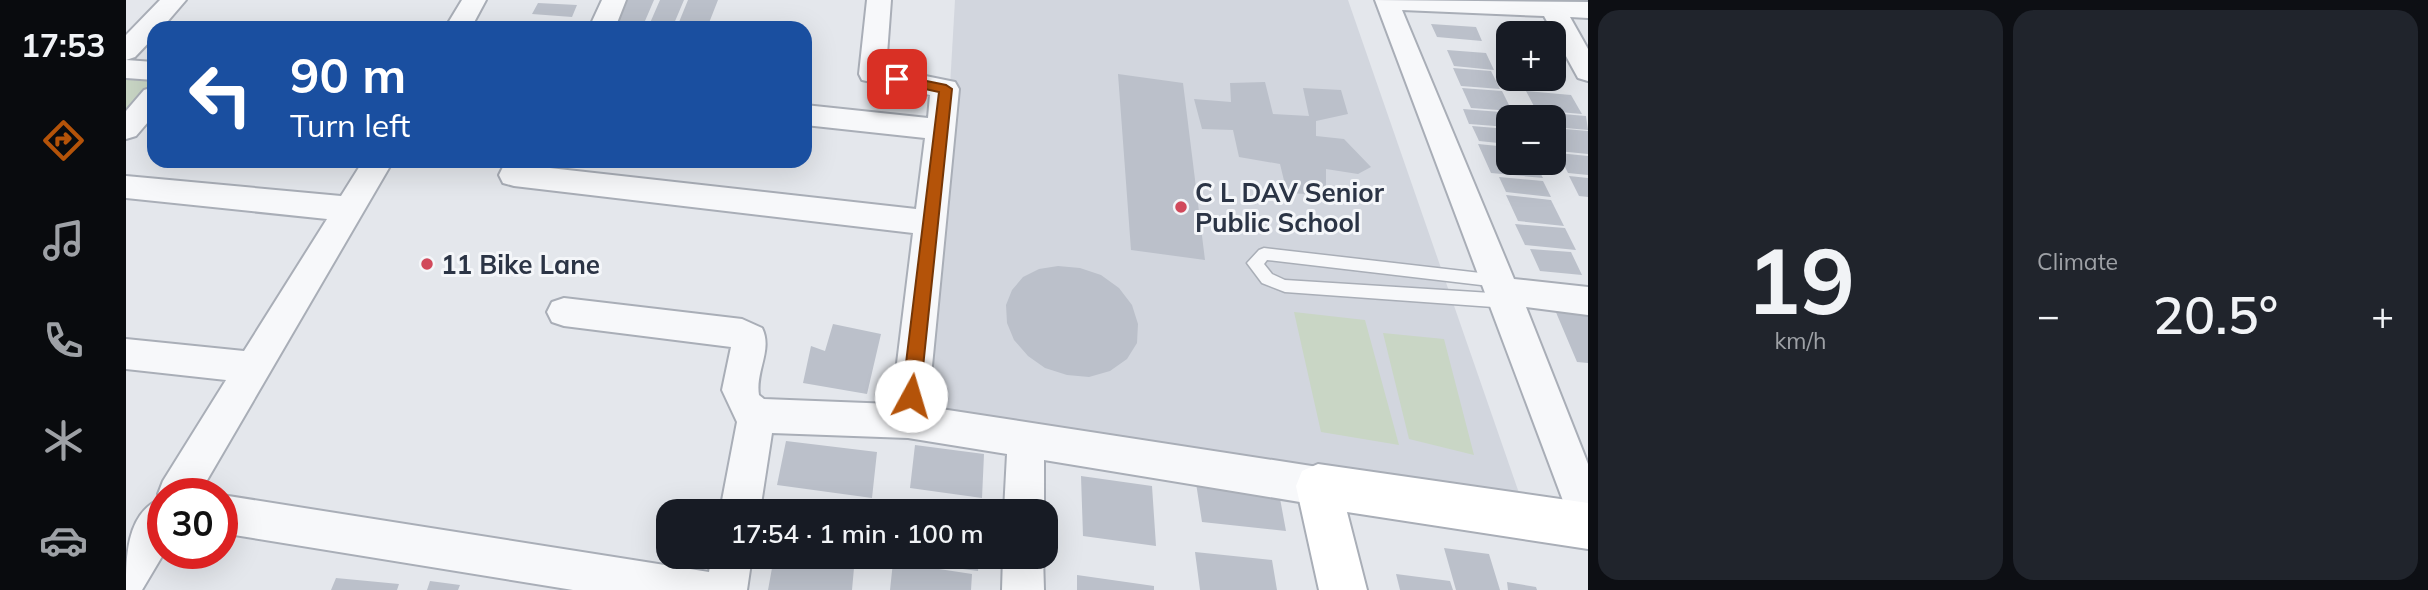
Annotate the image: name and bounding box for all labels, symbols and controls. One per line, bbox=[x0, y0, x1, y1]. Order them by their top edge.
map controls bbox=[1496, 21, 1566, 175]
button: + bbox=[1496, 21, 1566, 91]
text: 17:53 bbox=[21, 25, 105, 65]
text: 90 m bbox=[290, 44, 406, 105]
icon: left bbox=[175, 49, 266, 140]
pin bbox=[867, 49, 927, 109]
icon: arrive bbox=[878, 60, 916, 98]
text: Turn left bbox=[290, 105, 410, 145]
button: − bbox=[1496, 105, 1566, 175]
icon: directions bbox=[39, 116, 88, 165]
place label: C L DAV Senior Public School bbox=[1195, 176, 1385, 239]
marker: C L DAV Senior Public School bbox=[1173, 199, 1189, 215]
icon: music bbox=[39, 216, 88, 265]
text: 19 bbox=[1746, 223, 1855, 337]
text: Climate bbox=[2037, 247, 2118, 276]
place label: 11 Bike Lane bbox=[441, 248, 600, 281]
marker: 11 Bike Lane bbox=[419, 256, 435, 272]
text: 20.5° bbox=[2153, 282, 2278, 347]
text: − bbox=[2037, 291, 2060, 339]
text: + bbox=[2371, 291, 2394, 339]
icon: phone bbox=[39, 316, 88, 365]
text: km/h bbox=[1774, 326, 1827, 355]
position arrow bbox=[874, 359, 948, 433]
icon: climate bbox=[39, 416, 88, 465]
speed limit sign: 30 bbox=[147, 478, 238, 569]
icon: car bbox=[39, 516, 88, 565]
text: 17:54 · 1 min · 100 m bbox=[730, 517, 984, 550]

